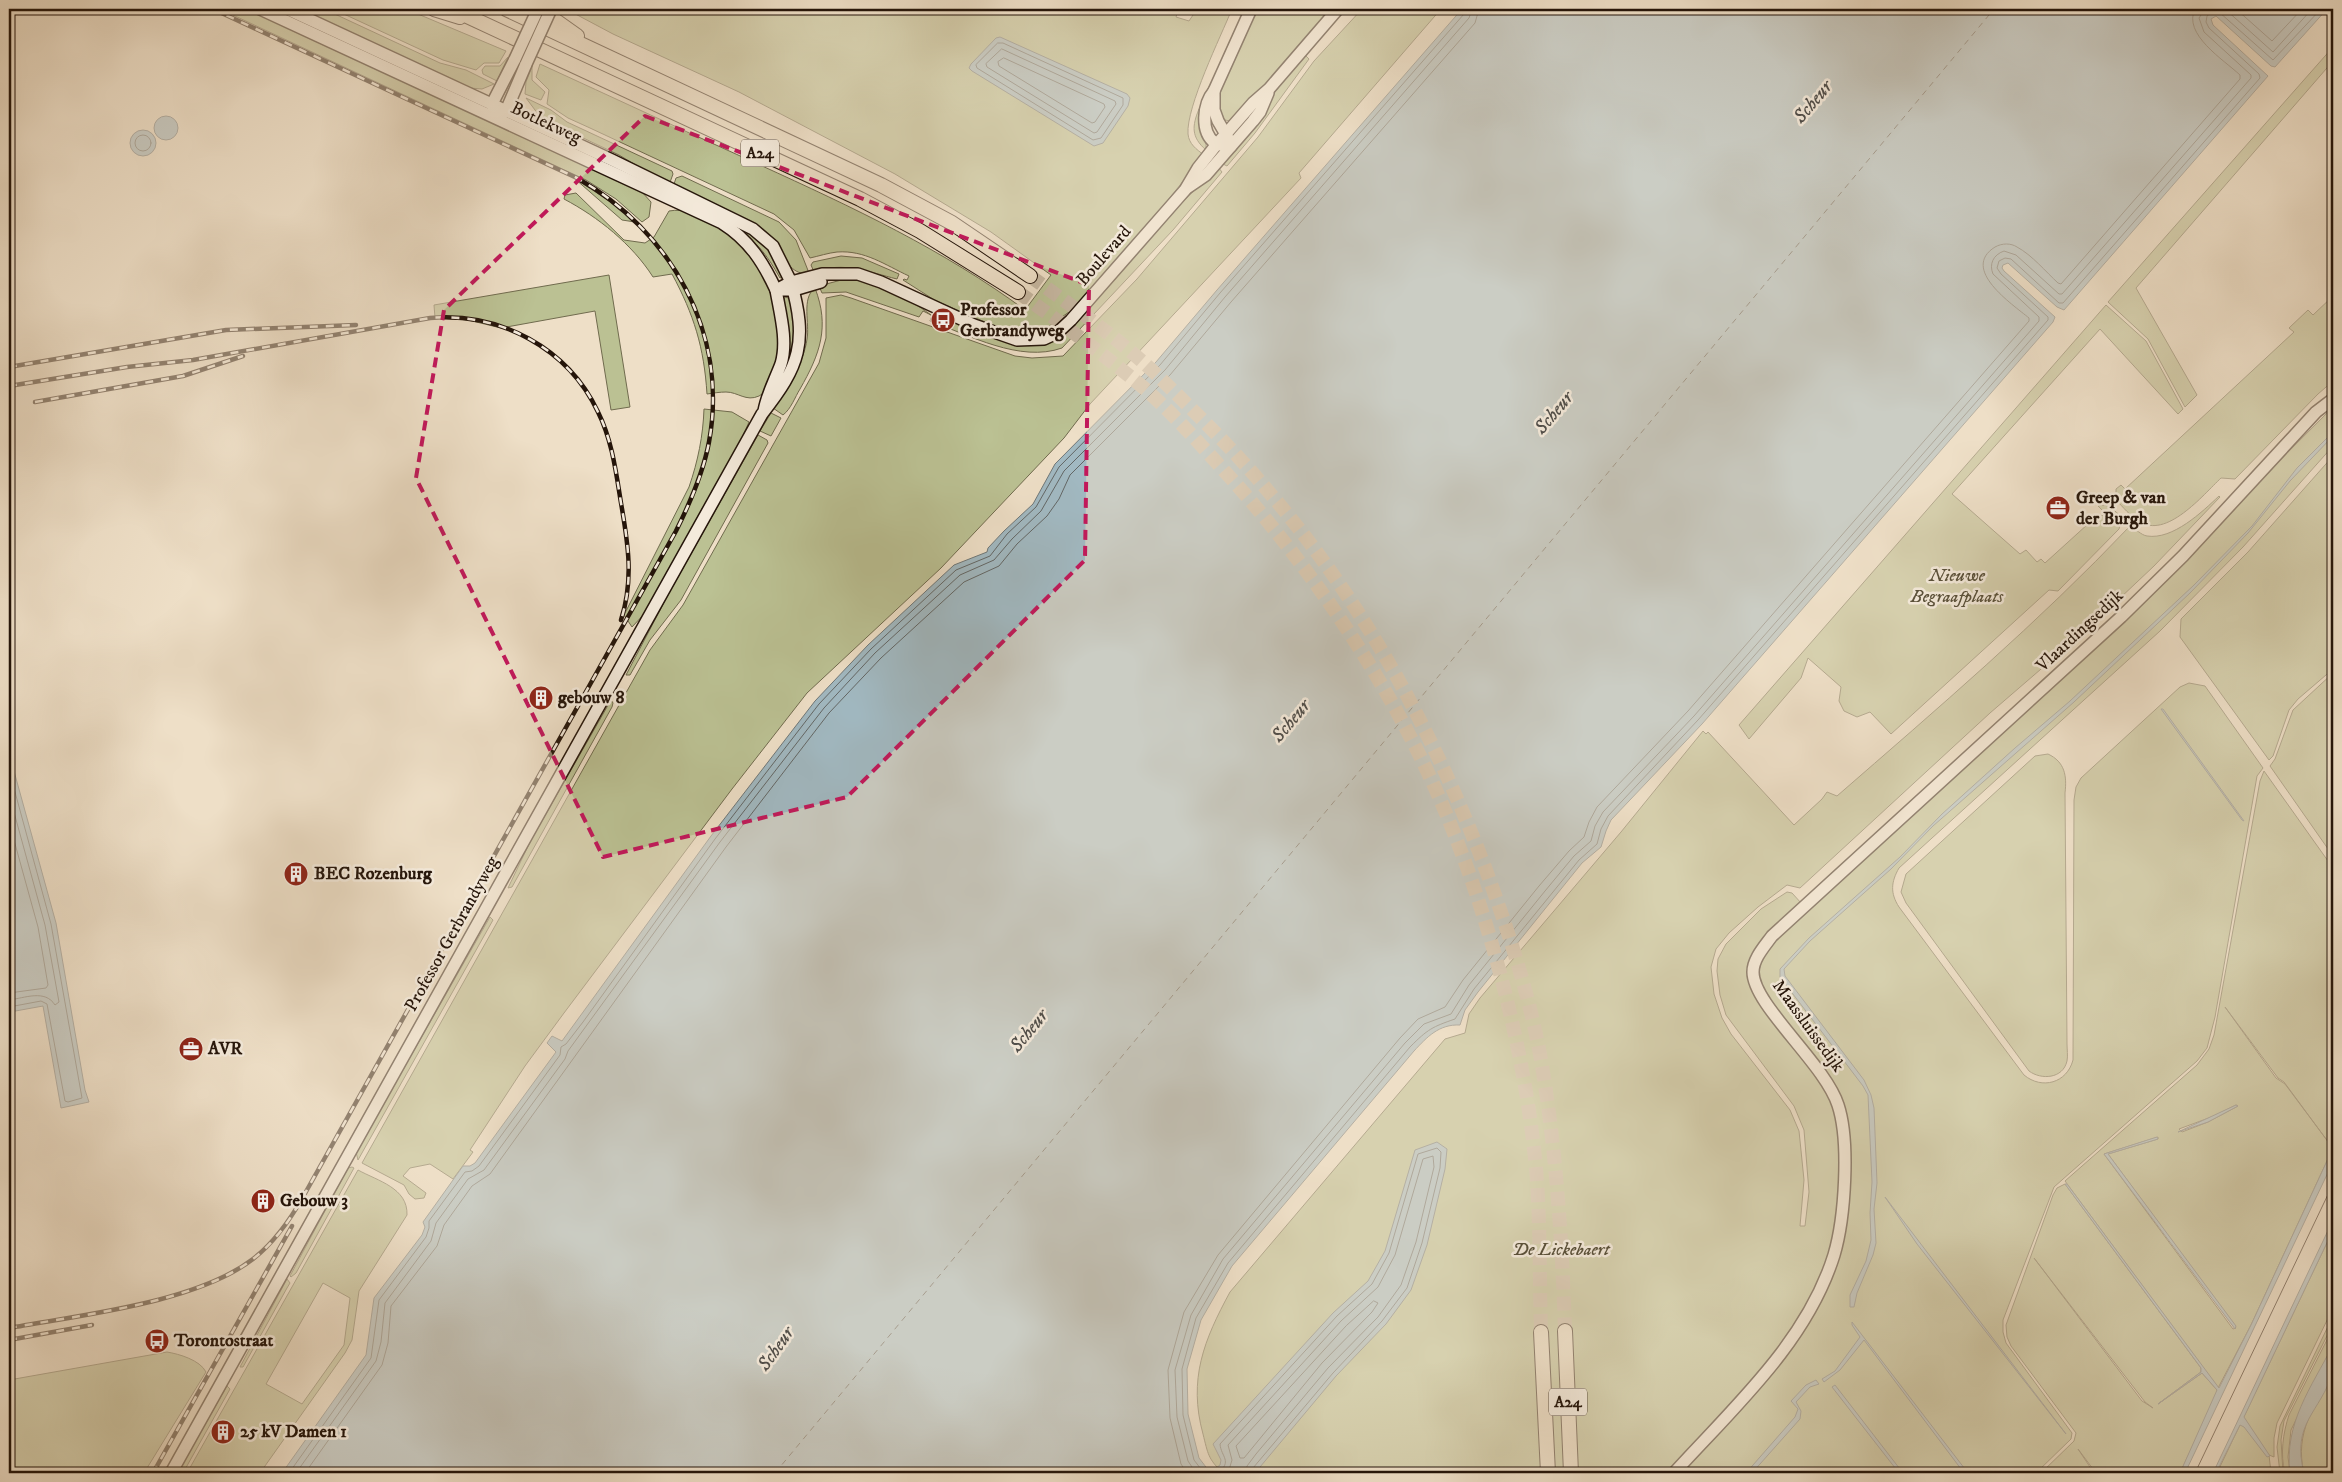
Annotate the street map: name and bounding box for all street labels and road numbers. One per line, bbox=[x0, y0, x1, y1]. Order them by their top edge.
street label: Botlekweg bbox=[507, 97, 585, 149]
road number: A24 bbox=[741, 140, 779, 167]
street label: Boulevard bbox=[1072, 221, 1136, 291]
street label: Vlaardingsedijk bbox=[2031, 585, 2128, 678]
street label: Professor Gerbrandyweg bbox=[400, 852, 504, 1015]
street label: Maassluissedijk bbox=[1767, 976, 1849, 1077]
road number: A24 bbox=[1549, 1388, 1587, 1415]

